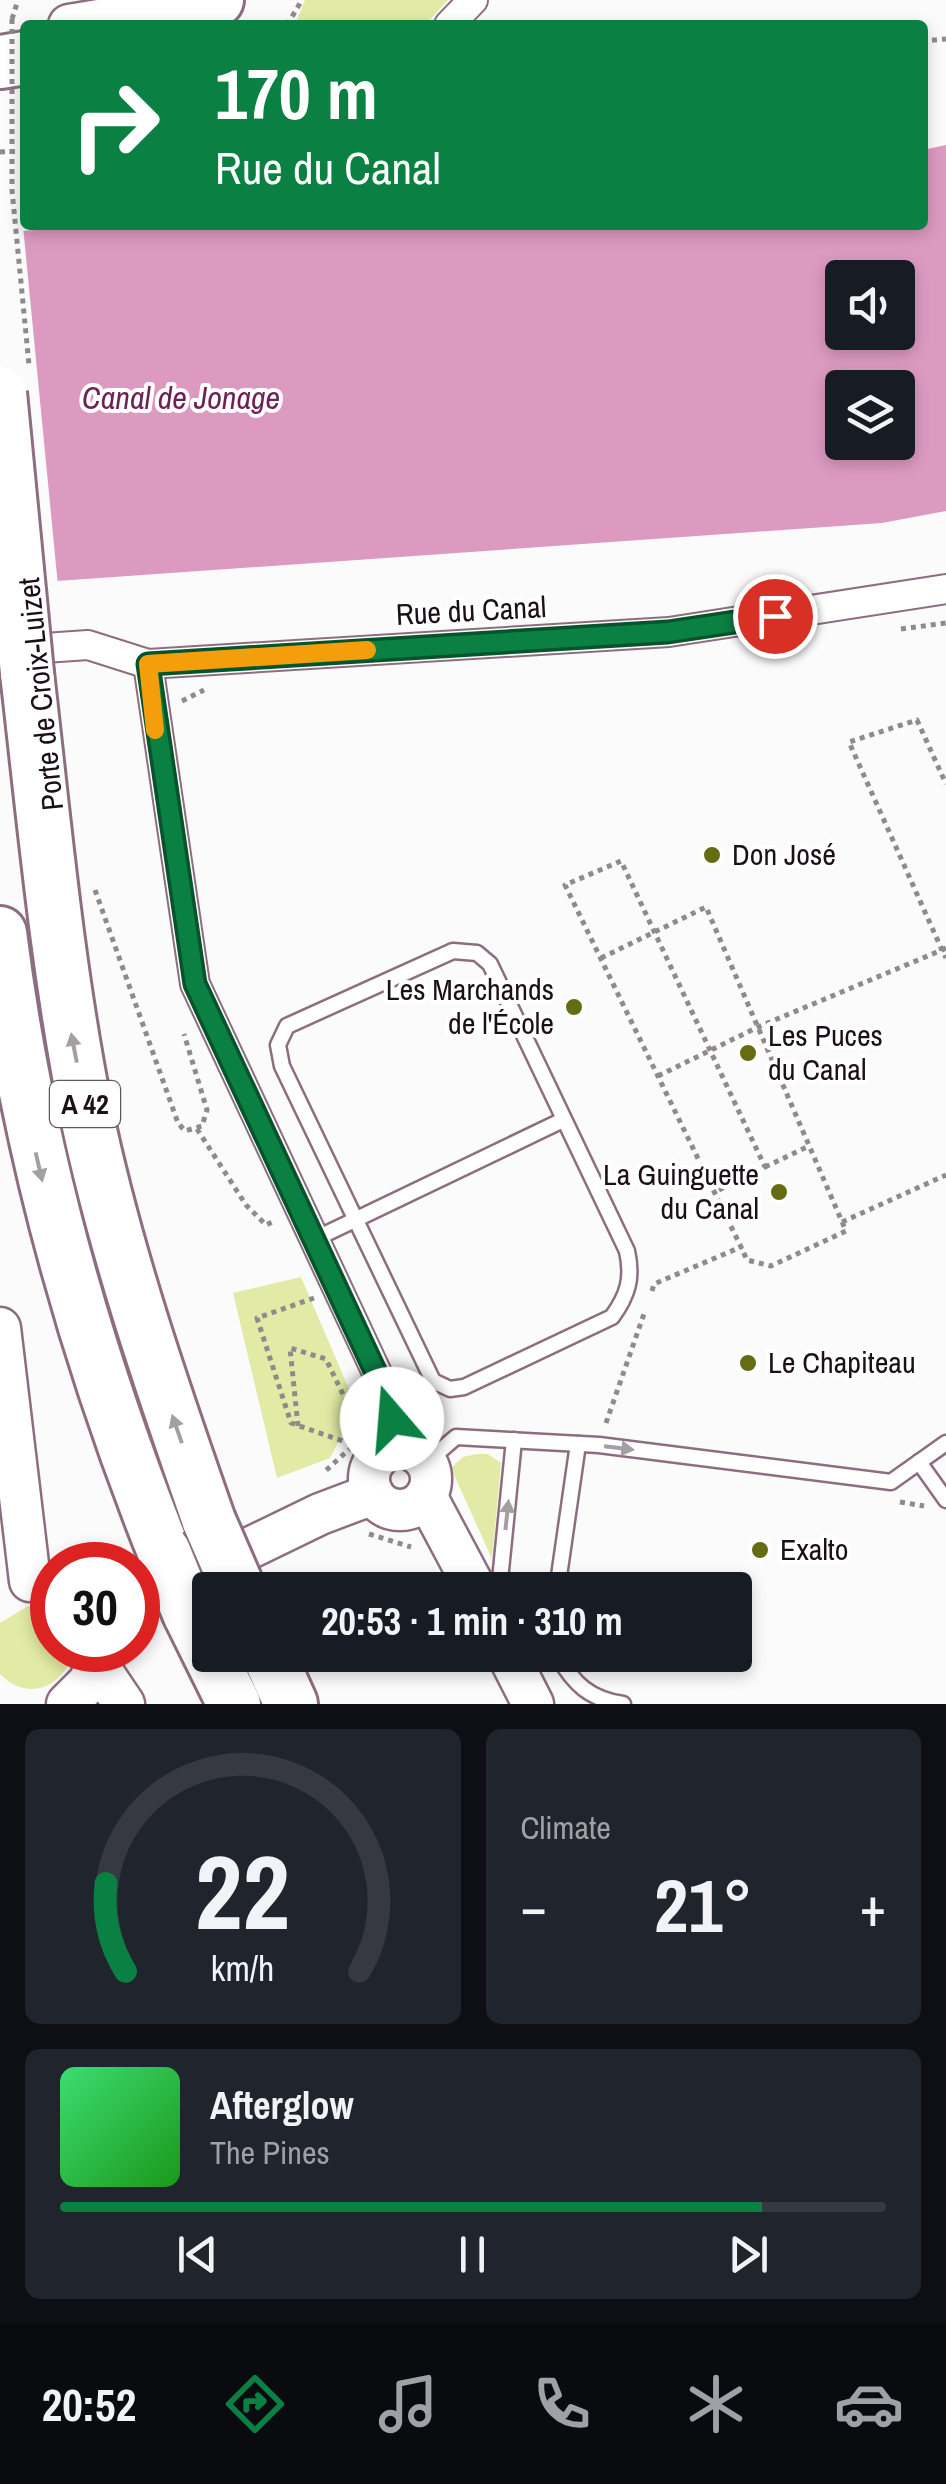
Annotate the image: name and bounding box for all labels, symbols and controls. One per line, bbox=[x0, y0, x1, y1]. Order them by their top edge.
text: 170 m bbox=[215, 47, 378, 141]
icon: right bbox=[50, 60, 180, 190]
text: Rue du Canal bbox=[215, 137, 441, 198]
map controls bbox=[825, 260, 915, 460]
button: sound bbox=[825, 260, 915, 350]
button: layers bbox=[825, 370, 915, 460]
water label: Canal de Jonage bbox=[82, 376, 280, 419]
pin bbox=[733, 574, 818, 659]
street label: Porte de Croix-Luizet bbox=[8, 576, 72, 812]
street label: Rue du Canal bbox=[395, 586, 547, 634]
icon: arrive bbox=[748, 589, 803, 644]
place label: Don José bbox=[732, 834, 836, 874]
marker: Don José bbox=[701, 844, 723, 866]
place label: Les Marchands de l'École bbox=[386, 969, 554, 1043]
marker: Les Marchands de l'École bbox=[563, 996, 585, 1018]
place label: Les Puces du Canal bbox=[768, 1015, 883, 1089]
one-way arrow bbox=[66, 1032, 82, 1063]
marker: Les Puces du Canal bbox=[737, 1042, 759, 1064]
road number: A 42 bbox=[50, 1081, 120, 1127]
one-way arrow bbox=[32, 1152, 47, 1183]
place label: La Guinguette du Canal bbox=[603, 1154, 759, 1228]
marker: La Guinguette du Canal bbox=[768, 1181, 790, 1203]
place label: Le Chapiteau bbox=[768, 1342, 916, 1382]
marker: Le Chapiteau bbox=[737, 1352, 759, 1374]
position arrow bbox=[340, 1367, 444, 1471]
one-way arrow bbox=[168, 1413, 183, 1443]
one-way arrow bbox=[604, 1440, 636, 1456]
one-way arrow bbox=[499, 1498, 515, 1530]
place label: Exalto bbox=[780, 1529, 848, 1569]
marker: Exalto bbox=[749, 1539, 771, 1561]
speed limit sign: 30 bbox=[30, 1542, 160, 1672]
text: 20:53 · 1 min · 310 m bbox=[321, 1596, 623, 1647]
text: Climate bbox=[521, 1806, 611, 1849]
text: 22 bbox=[195, 1821, 290, 1961]
text: 21° bbox=[654, 1854, 752, 1955]
text: − bbox=[521, 1869, 547, 1943]
text: + bbox=[860, 1869, 886, 1943]
text: km/h bbox=[211, 1944, 275, 1992]
text: Afterglow bbox=[210, 2080, 354, 2131]
text: The Pines bbox=[210, 2131, 330, 2174]
icon: previous bbox=[170, 2227, 225, 2282]
icon: pause bbox=[445, 2227, 500, 2282]
icon: next bbox=[721, 2227, 776, 2282]
icon: directions bbox=[220, 2369, 290, 2439]
icon: music bbox=[373, 2369, 443, 2439]
icon: phone bbox=[527, 2369, 597, 2439]
icon: climate bbox=[681, 2369, 751, 2439]
icon: car bbox=[834, 2369, 904, 2439]
text: 20:52 bbox=[42, 2374, 136, 2435]

